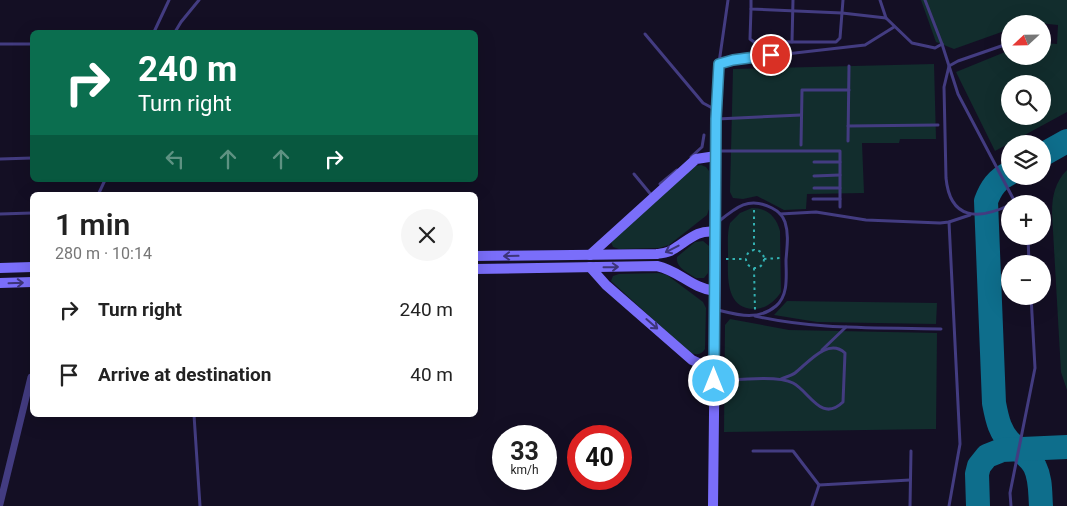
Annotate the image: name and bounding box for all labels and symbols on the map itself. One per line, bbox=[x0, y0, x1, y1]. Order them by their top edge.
north arrow bbox=[1001, 15, 1051, 65]
pin bbox=[750, 34, 792, 76]
one-way arrow bbox=[665, 245, 680, 254]
one-way arrow bbox=[503, 251, 519, 261]
one-way arrow bbox=[602, 262, 619, 272]
one-way arrow bbox=[8, 278, 24, 287]
one-way arrow bbox=[645, 319, 658, 330]
position arrow bbox=[687, 354, 739, 406]
speed limit sign: 40 bbox=[567, 425, 632, 490]

